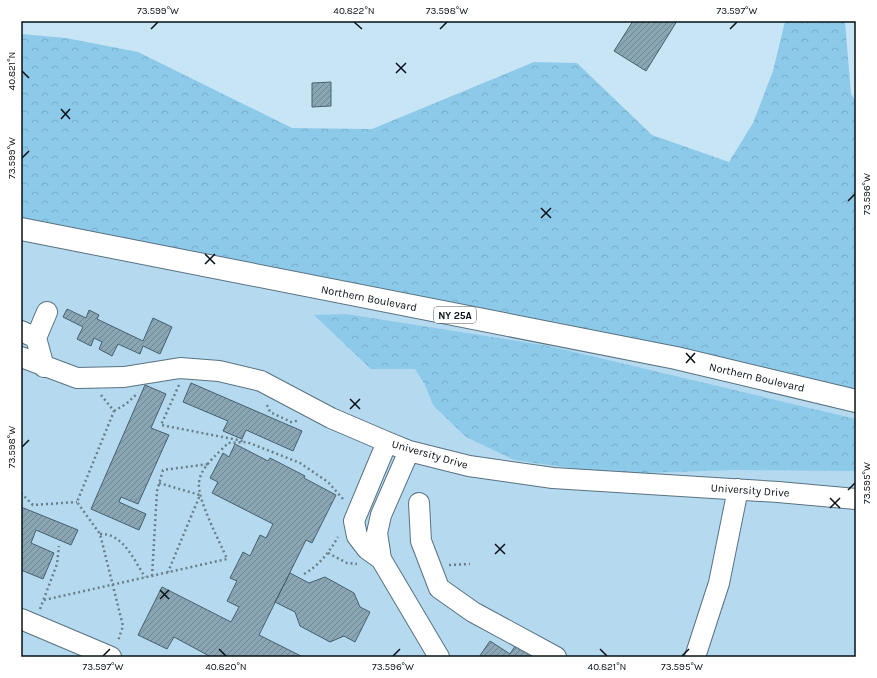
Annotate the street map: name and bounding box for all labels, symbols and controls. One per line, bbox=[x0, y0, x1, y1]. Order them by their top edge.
text: 73.599°W bbox=[137, 5, 179, 17]
text: 40.822°N bbox=[333, 5, 375, 17]
text: 73.598°W bbox=[426, 5, 468, 17]
text: 73.597°W bbox=[717, 5, 757, 17]
text: 40.821°N bbox=[6, 52, 18, 90]
text: 73.599°W bbox=[6, 137, 18, 179]
text: 73.596°W bbox=[861, 173, 873, 215]
street label: Northern Boulevard bbox=[320, 283, 418, 314]
road number: NY 25A bbox=[434, 307, 476, 323]
street label: Northern Boulevard bbox=[708, 360, 806, 395]
text: 73.598°W bbox=[6, 426, 18, 468]
street label: University Drive bbox=[390, 437, 470, 472]
text: 73.595°W bbox=[861, 462, 873, 504]
street label: University Drive bbox=[710, 481, 790, 500]
text: 73.597°W bbox=[83, 661, 123, 673]
text: 40.820°N bbox=[205, 661, 247, 673]
text: 73.596°W bbox=[372, 661, 414, 673]
text: 40.821°N bbox=[588, 661, 626, 673]
text: 73.595°W bbox=[661, 661, 703, 673]

